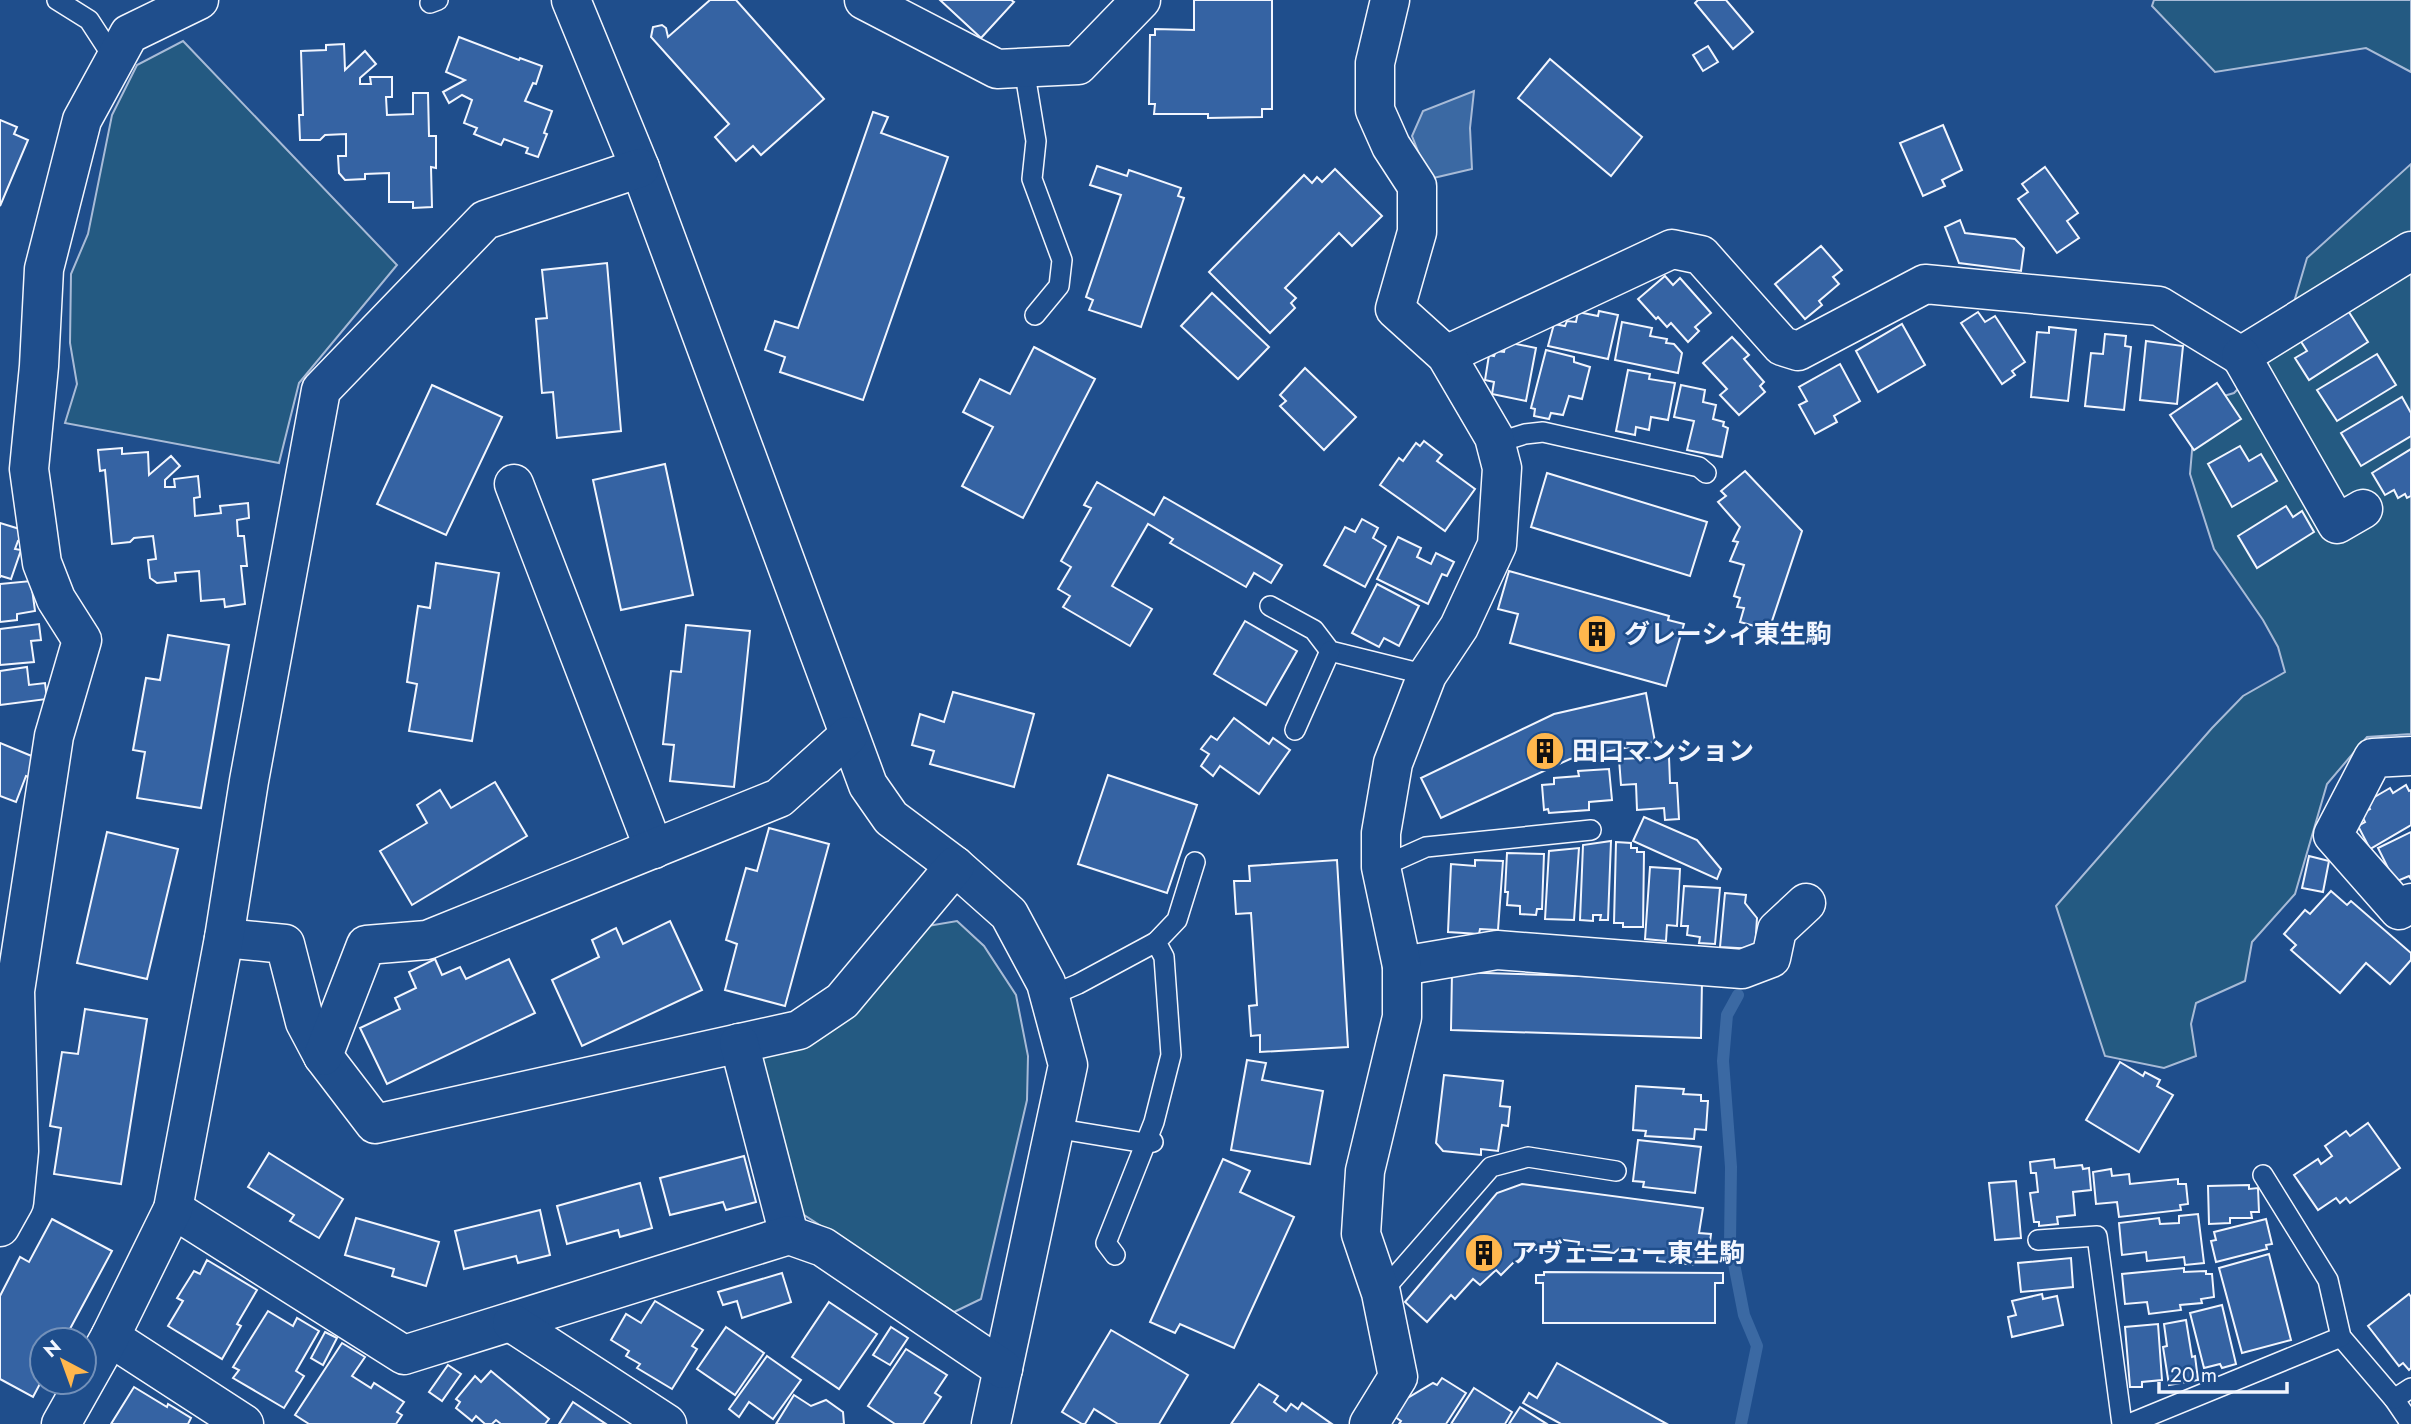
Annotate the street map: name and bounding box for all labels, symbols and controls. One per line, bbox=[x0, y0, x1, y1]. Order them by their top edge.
building icon: グレーシィ東生駒 bbox=[1576, 613, 1618, 655]
place label: グレーシィ東生駒 bbox=[1624, 615, 1831, 653]
building icon: 田口マンション bbox=[1524, 730, 1566, 772]
place label: 田口マンション bbox=[1572, 732, 1754, 770]
building icon: アヴェニュー東生駒 bbox=[1463, 1232, 1505, 1274]
place label: アヴェニュー東生駒 bbox=[1511, 1234, 1745, 1272]
north arrow bbox=[28, 1326, 98, 1396]
text: N bbox=[38, 1333, 67, 1364]
scale bar bbox=[2159, 1350, 2287, 1394]
text: 20 m bbox=[2170, 1360, 2217, 1390]

